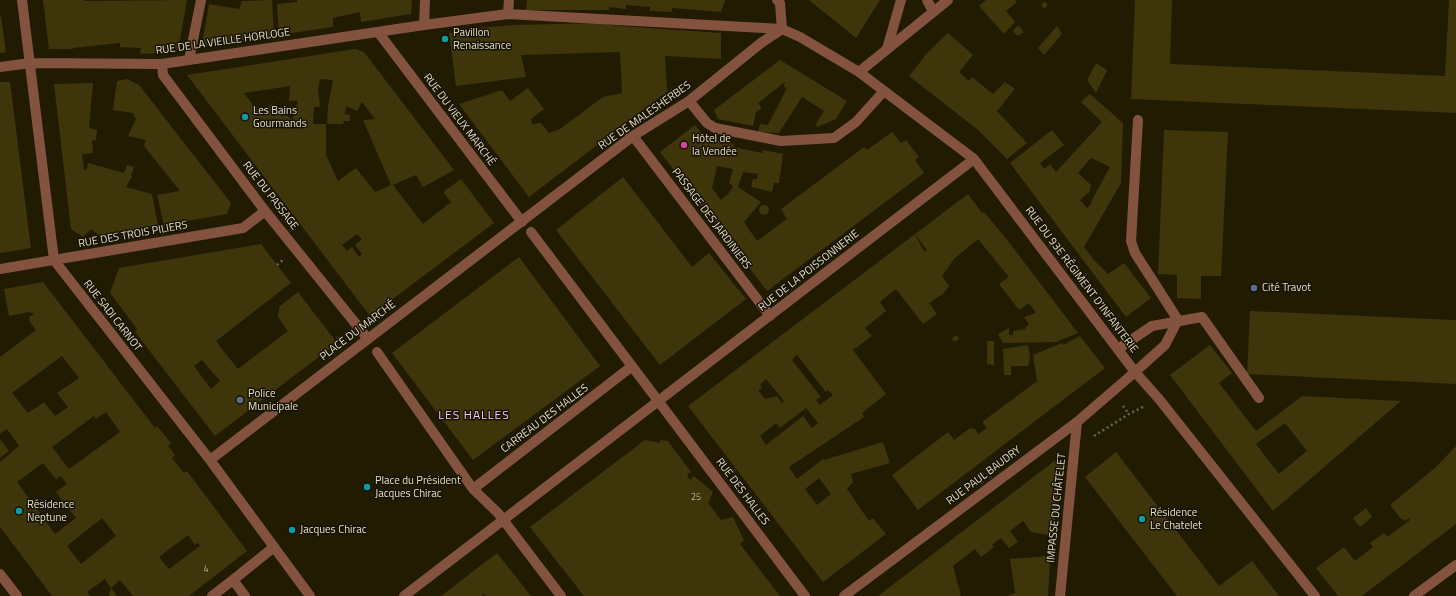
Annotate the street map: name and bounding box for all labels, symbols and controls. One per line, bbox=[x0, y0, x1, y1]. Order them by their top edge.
street label: RUE DE LA VIEILLE HORLOGE bbox=[155, 26, 291, 58]
place label: Pavillon Renaissance bbox=[453, 26, 511, 52]
marker: Pavillon Renaissance bbox=[440, 34, 450, 44]
street label: RUE DU VIEUX MARCHÉ bbox=[420, 71, 498, 169]
street label: RUE DE MALESHERBES bbox=[596, 79, 694, 153]
place label: Les Bains Gourmands bbox=[253, 104, 307, 130]
marker: Les Bains Gourmands bbox=[240, 112, 250, 122]
place label: Hôtel de la Vendée bbox=[692, 132, 737, 158]
marker: Hôtel de la Vendée bbox=[679, 140, 689, 150]
street label: RUE DU PASSAGE bbox=[239, 159, 301, 233]
street label: PASSAGE DES JARDINIERS bbox=[669, 166, 753, 272]
street label: RUE DU 93E RÉGIMENT D'INFANTERIE bbox=[1022, 204, 1140, 356]
street label: RUE DES TROIS PILIERS bbox=[77, 219, 189, 251]
street label: RUE DE LA POISSONNERIE bbox=[756, 228, 862, 314]
street label: RUE SADI CARNOT bbox=[80, 278, 144, 354]
place label: Cité Travot bbox=[1262, 281, 1311, 295]
marker: Cité Travot bbox=[1249, 283, 1259, 293]
street label: PLACE DU MARCHÉ bbox=[318, 298, 398, 364]
street label: CARREAU DES HALLES bbox=[499, 382, 591, 456]
place label: Police Municipale bbox=[248, 387, 298, 413]
marker: Police Municipale bbox=[235, 395, 245, 405]
district label: LES HALLES bbox=[438, 409, 510, 423]
street label: RUE PAUL BAUDRY bbox=[944, 444, 1024, 508]
street label: IMPASSE DU CHÂTELET bbox=[1045, 453, 1069, 563]
street label: RUE DES HALLES bbox=[713, 456, 771, 528]
place label: Place du Président Jacques Chirac bbox=[375, 474, 461, 500]
marker: Place du Président Jacques Chirac bbox=[362, 482, 372, 492]
house number: 25 bbox=[691, 493, 701, 503]
place label: Résidence Neptune bbox=[27, 498, 74, 524]
marker: Résidence Neptune bbox=[14, 506, 24, 516]
place label: Résidence Le Chatelet bbox=[1150, 506, 1202, 532]
marker: Résidence Le Chatelet bbox=[1137, 514, 1147, 524]
place label: Jacques Chirac bbox=[300, 523, 367, 537]
marker: Jacques Chirac bbox=[287, 525, 297, 535]
house number: 4 bbox=[203, 565, 209, 575]

